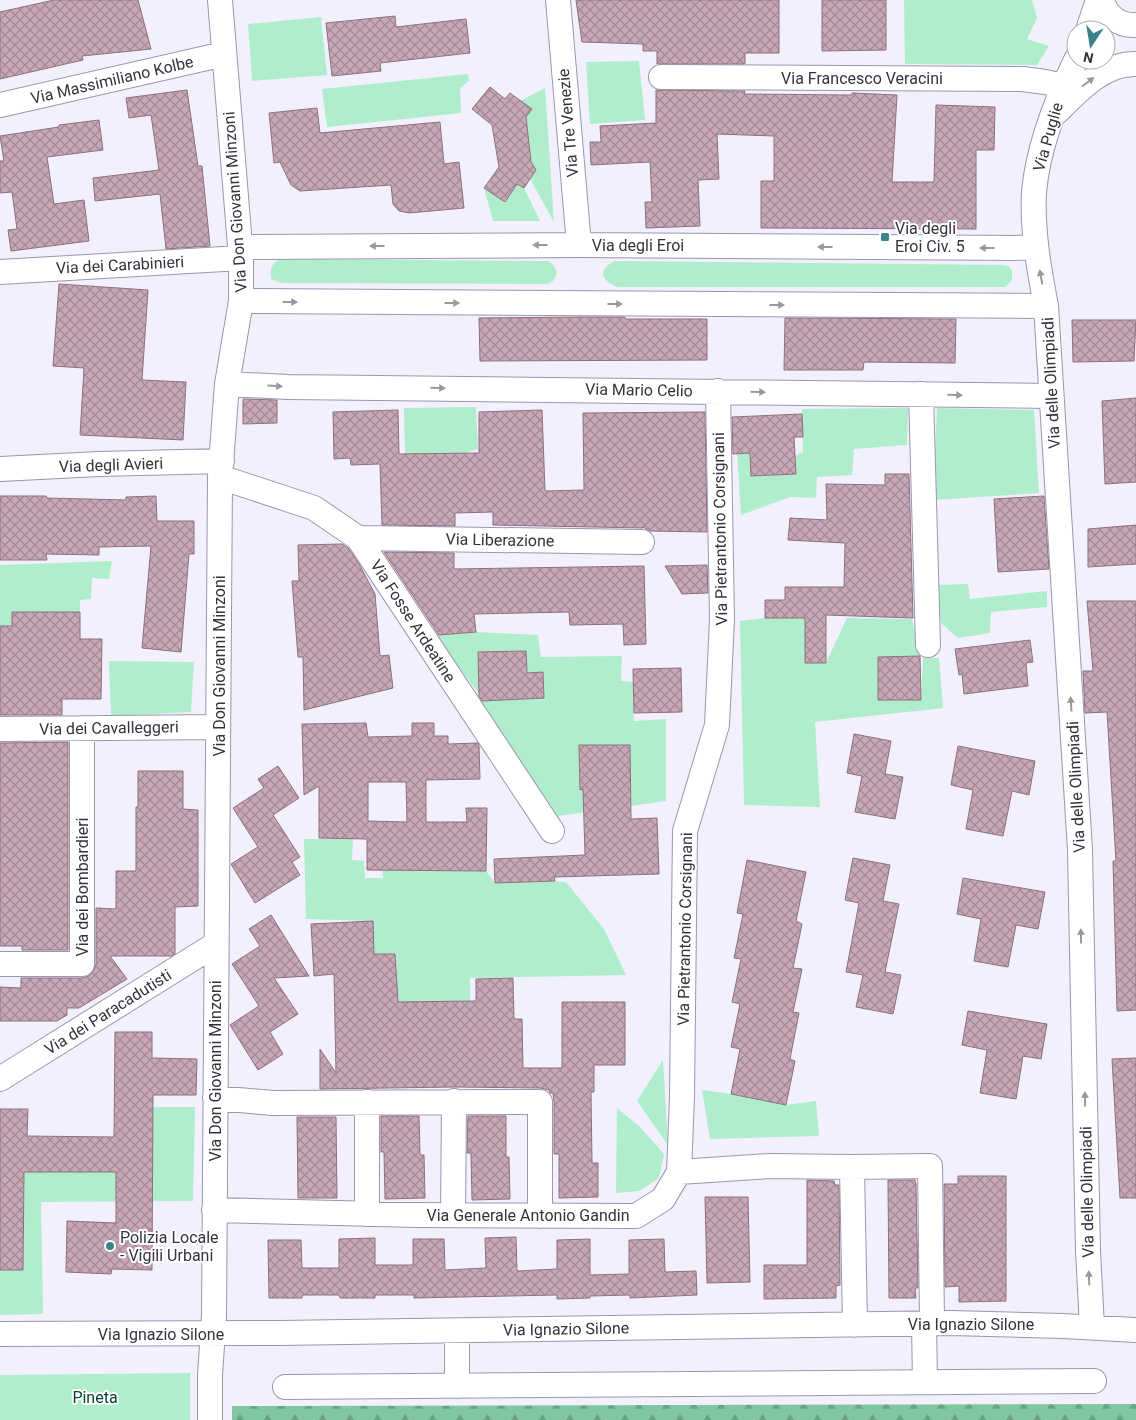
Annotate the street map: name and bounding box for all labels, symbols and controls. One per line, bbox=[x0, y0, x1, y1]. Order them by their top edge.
north arrow bbox=[1066, 20, 1116, 70]
text: N bbox=[1082, 49, 1095, 67]
street label: Via Massimiliano Kolbe bbox=[29, 52, 195, 108]
street label: Via Tre Venezie bbox=[554, 68, 582, 178]
street label: Via Francesco Veracini bbox=[781, 69, 943, 88]
one-way arrow bbox=[1082, 77, 1095, 87]
street label: Via Puglie bbox=[1029, 100, 1067, 174]
street label: Via Don Giovanni Minzoni bbox=[219, 111, 251, 293]
place label: Via degli Eroi Civ. 5 bbox=[895, 219, 965, 256]
marker: Via degli Eroi Civ. 5 bbox=[879, 231, 891, 243]
street label: Via degli Eroi bbox=[592, 236, 684, 255]
one-way arrow bbox=[531, 241, 547, 249]
one-way arrow bbox=[369, 243, 385, 251]
one-way arrow bbox=[816, 243, 832, 251]
one-way arrow bbox=[979, 244, 995, 252]
street label: Via dei Carabinieri bbox=[55, 252, 185, 278]
one-way arrow bbox=[1037, 269, 1045, 285]
one-way arrow bbox=[282, 298, 298, 306]
one-way arrow bbox=[445, 299, 461, 307]
one-way arrow bbox=[607, 300, 623, 308]
one-way arrow bbox=[770, 301, 786, 309]
street label: Via delle Olimpiadi bbox=[1038, 317, 1064, 449]
street label: Via Mario Celio bbox=[585, 380, 693, 400]
one-way arrow bbox=[268, 383, 284, 391]
one-way arrow bbox=[430, 384, 446, 392]
one-way arrow bbox=[750, 388, 766, 396]
one-way arrow bbox=[948, 391, 964, 399]
street label: Via Pietrantonio Corsignani bbox=[709, 432, 731, 626]
street label: Via degli Avieri bbox=[58, 454, 164, 476]
street label: Via Liberazione bbox=[445, 530, 555, 550]
street label: Via Fosse Ardeatine bbox=[366, 556, 460, 686]
street label: Via Don Giovanni Minzoni bbox=[210, 575, 229, 757]
one-way arrow bbox=[1066, 696, 1074, 712]
street label: Via dei Cavalleggeri bbox=[39, 717, 179, 739]
street label: Via delle Olimpiadi bbox=[1063, 721, 1089, 853]
street label: Via dei Bombardieri bbox=[73, 818, 92, 956]
street label: Via Pietrantonio Corsignani bbox=[674, 832, 696, 1026]
one-way arrow bbox=[1077, 928, 1085, 944]
street label: Via dei Paracadutisti bbox=[41, 965, 175, 1059]
street label: Via Don Giovanni Minzoni bbox=[206, 980, 225, 1162]
one-way arrow bbox=[1081, 1090, 1089, 1106]
street label: Via delle Olimpiadi bbox=[1076, 1126, 1098, 1258]
street label: Via Generale Antonio Gandin bbox=[426, 1206, 630, 1225]
place label: Polizia Locale - Vigili Urbani bbox=[120, 1228, 219, 1265]
marker: Polizia Locale - Vigili Urbani bbox=[104, 1240, 116, 1252]
one-way arrow bbox=[1085, 1270, 1093, 1286]
street label: Via Ignazio Silone bbox=[908, 1315, 1034, 1334]
street label: Via Ignazio Silone bbox=[503, 1318, 629, 1340]
street label: Via Ignazio Silone bbox=[98, 1325, 224, 1344]
park label: Pineta bbox=[72, 1388, 118, 1407]

